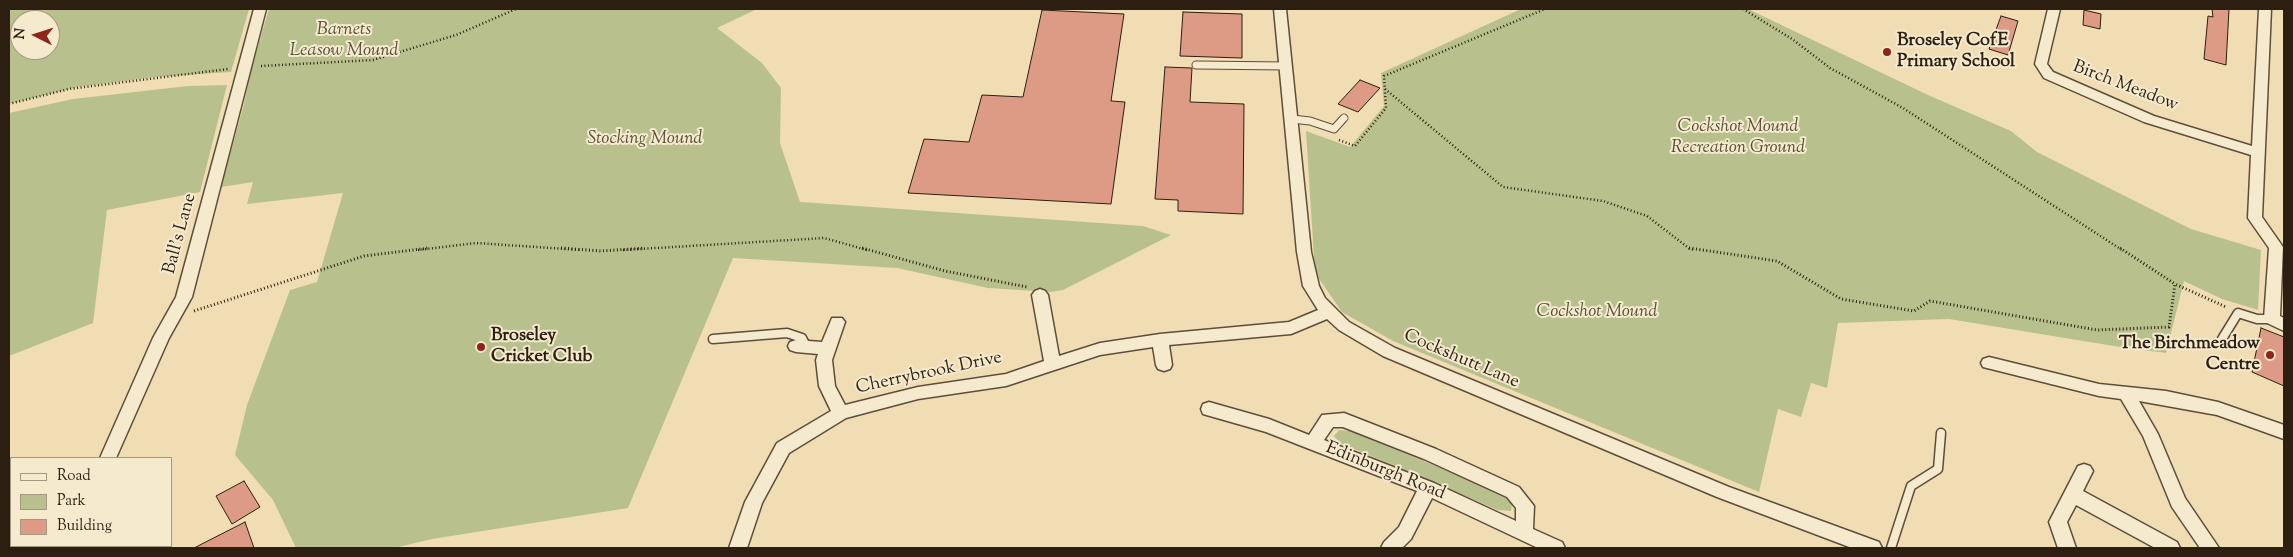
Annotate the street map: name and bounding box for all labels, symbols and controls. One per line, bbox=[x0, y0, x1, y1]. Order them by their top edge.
north arrow bbox=[10, 10, 60, 60]
park label: Barnets Leasow Mound bbox=[290, 20, 398, 62]
text: N bbox=[11, 27, 32, 40]
place label: Broseley CofE Primary School bbox=[1897, 31, 2015, 74]
marker: Broseley CofE Primary School bbox=[1881, 46, 1893, 58]
street label: Birch Meadow bbox=[2069, 57, 2181, 117]
park label: Cockshot Mound Recreation Ground bbox=[1671, 117, 1805, 160]
park label: Stocking Mound bbox=[588, 129, 702, 151]
street label: Ball's Lane bbox=[160, 191, 202, 277]
park label: Cockshot Mound bbox=[1537, 302, 1657, 324]
place label: Broseley Cricket Club bbox=[491, 326, 592, 368]
street label: Cockshutt Lane bbox=[1400, 326, 1522, 394]
place label: The Birchmeadow Centre bbox=[2119, 334, 2260, 376]
marker: Broseley Cricket Club bbox=[475, 341, 487, 353]
street label: Cherrybrook Drive bbox=[854, 348, 1004, 400]
marker: The Birchmeadow Centre bbox=[2264, 349, 2276, 361]
street label: Edinburgh Road bbox=[1322, 438, 1448, 506]
legend bbox=[10, 457, 172, 547]
text: Road bbox=[57, 466, 91, 487]
text: Park bbox=[57, 491, 86, 512]
text: Building bbox=[57, 516, 112, 537]

